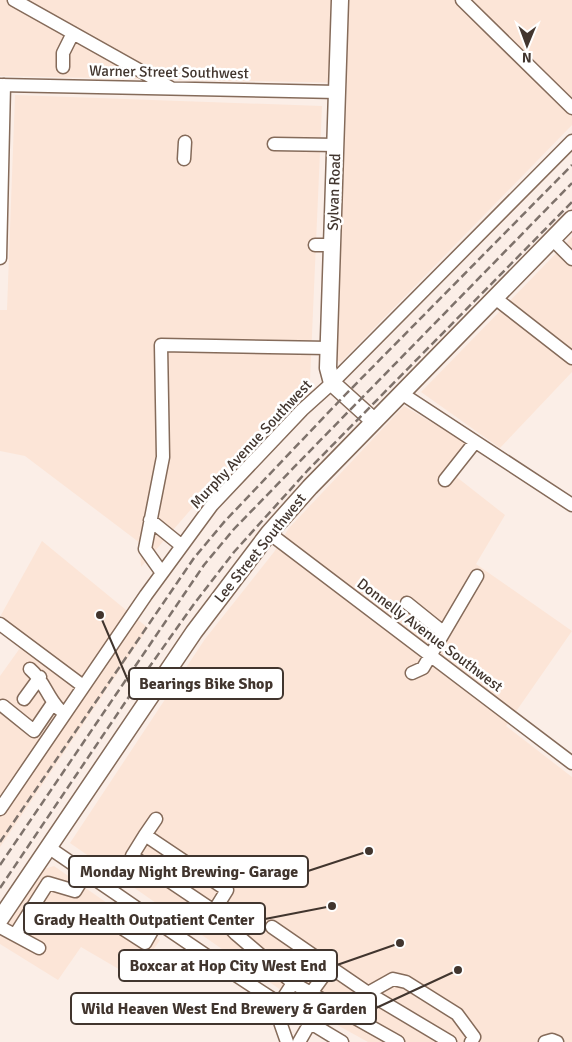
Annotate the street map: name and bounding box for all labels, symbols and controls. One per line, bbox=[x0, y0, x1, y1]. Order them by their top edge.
north arrow bbox=[502, 20, 552, 70]
text: N bbox=[522, 49, 532, 66]
street label: Warner Street Southwest bbox=[89, 62, 249, 82]
street label: Sylvan Road bbox=[324, 153, 344, 231]
street label: Murphy Avenue Southwest bbox=[187, 376, 315, 512]
street label: Lee Street Southwest bbox=[210, 490, 310, 606]
street label: Donnelly Avenue Southwest bbox=[354, 574, 506, 696]
callout: Bearings Bike Shop bbox=[129, 668, 283, 699]
text: Bearings Bike Shop bbox=[139, 674, 273, 694]
callout: Monday Night Brewing- Garage bbox=[69, 856, 308, 887]
text: Monday Night Brewing- Garage bbox=[80, 862, 298, 882]
callout: Grady Health Outpatient Center bbox=[24, 903, 265, 934]
text: Grady Health Outpatient Center bbox=[34, 910, 255, 930]
callout: Boxcar at Hop City West End bbox=[119, 950, 337, 981]
text: Boxcar at Hop City West End bbox=[129, 956, 327, 976]
callout: Wild Heaven West End Brewery & Garden bbox=[71, 993, 376, 1024]
text: Wild Heaven West End Brewery & Garden bbox=[81, 999, 367, 1019]

